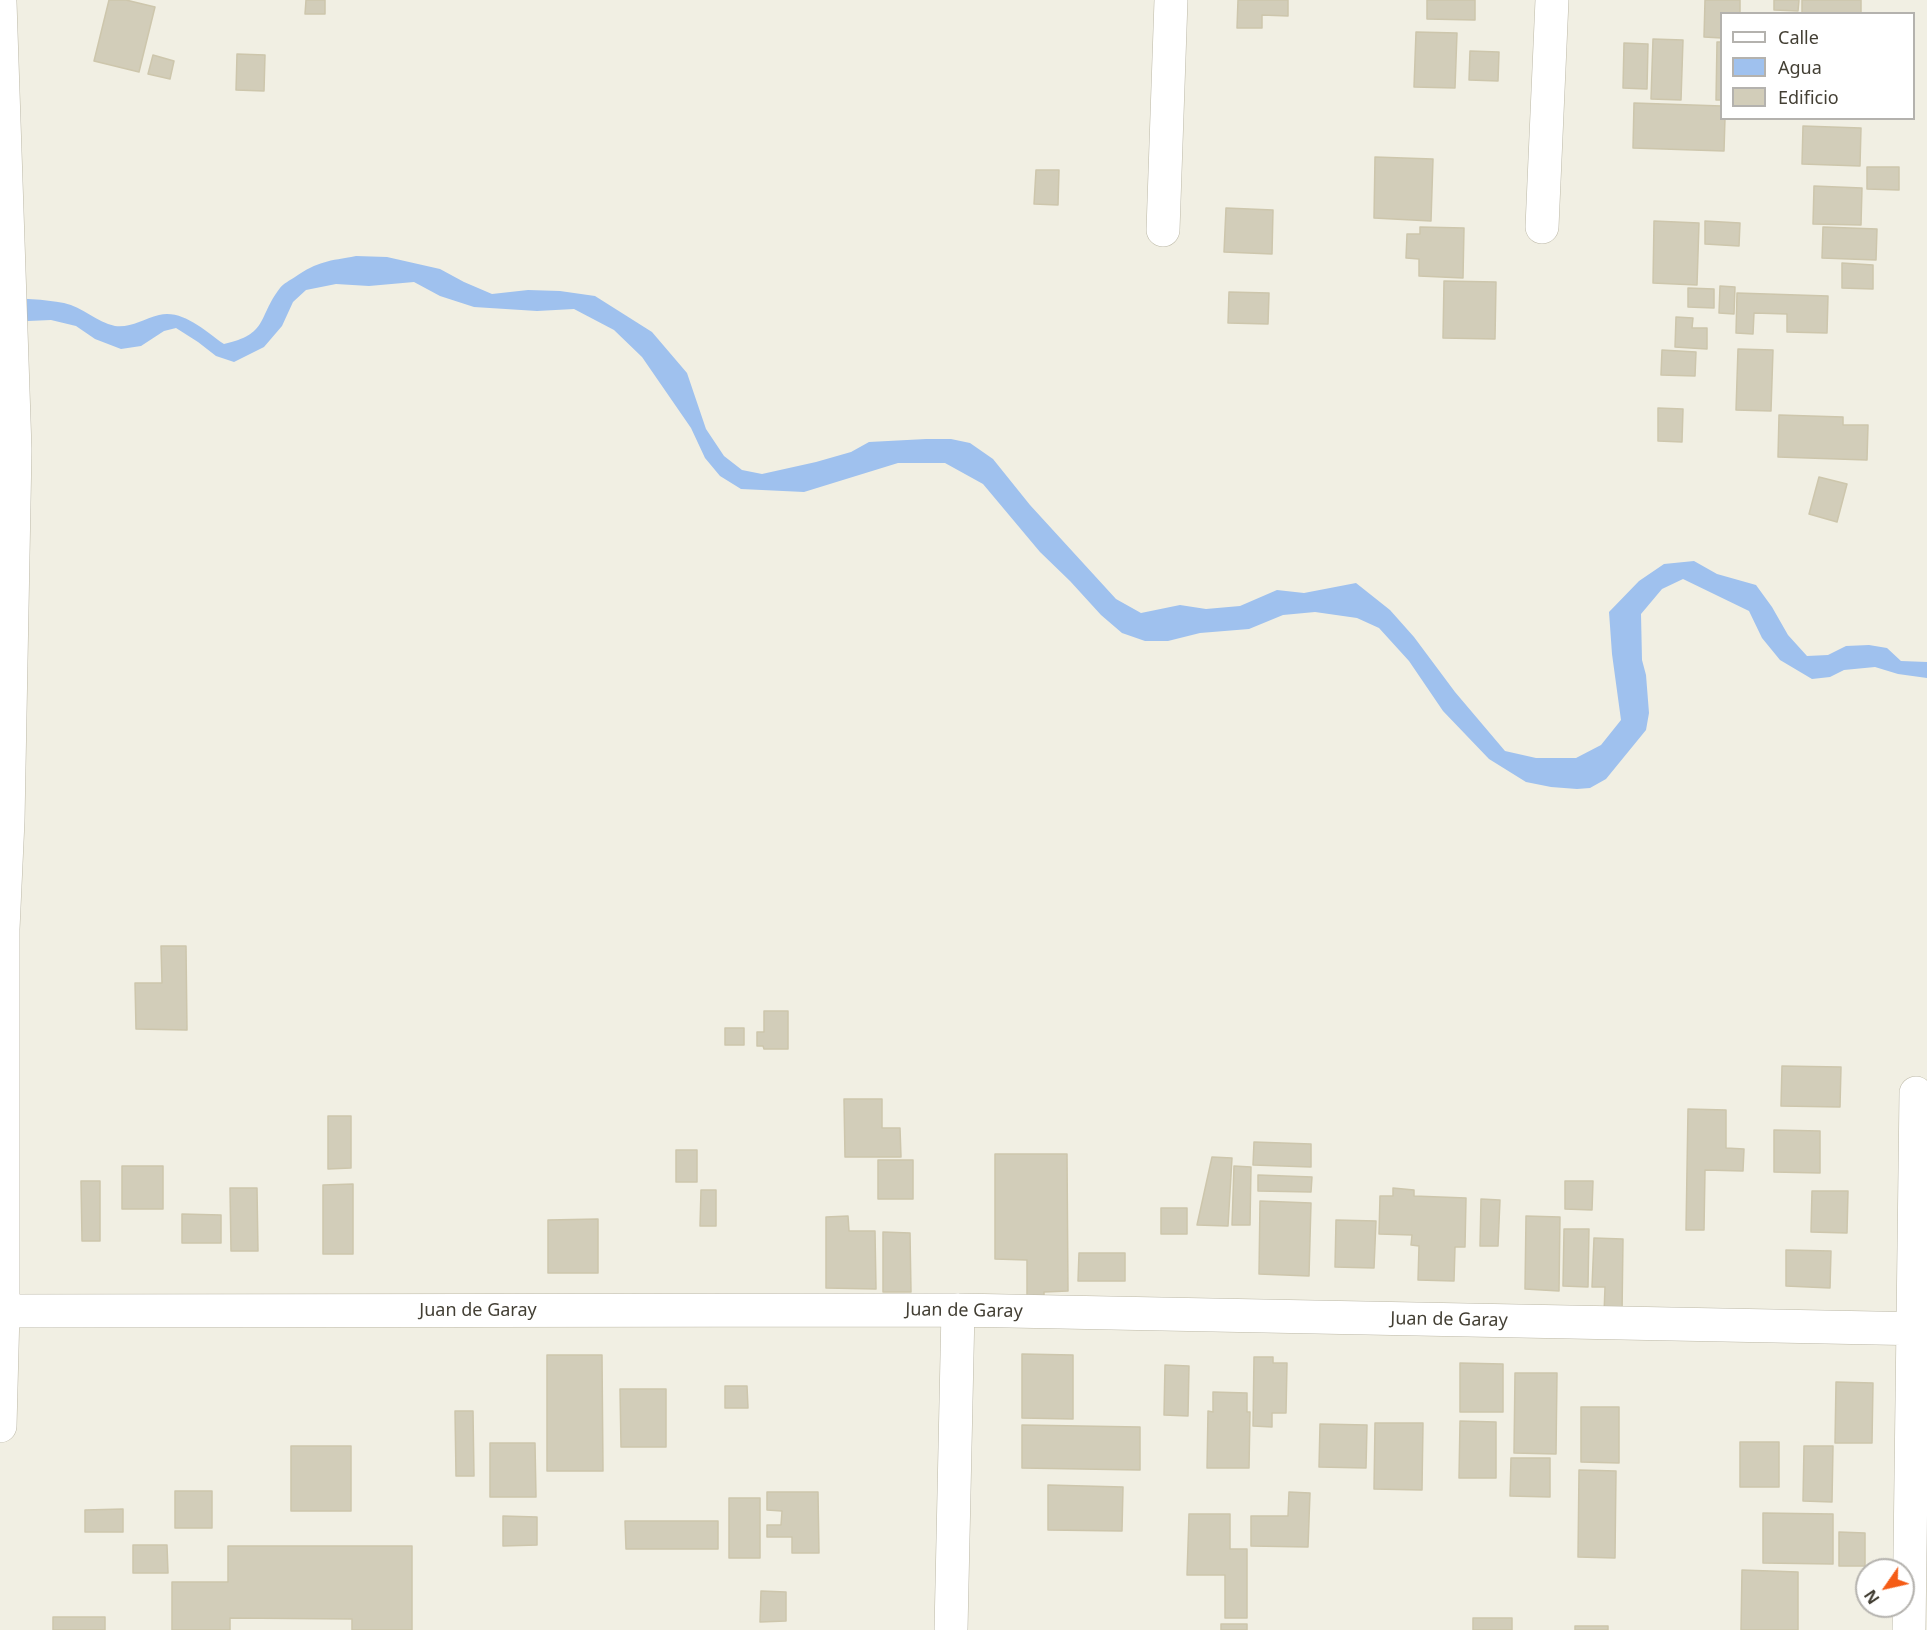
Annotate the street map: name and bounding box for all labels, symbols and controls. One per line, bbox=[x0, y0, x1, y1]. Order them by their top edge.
legend bbox=[1720, 12, 1915, 120]
text: Calle bbox=[1778, 25, 1819, 49]
text: Agua bbox=[1778, 55, 1822, 79]
text: Edificio bbox=[1778, 85, 1839, 109]
street label: Juan de Garay bbox=[905, 1299, 1023, 1323]
street label: Juan de Garay bbox=[419, 1300, 537, 1322]
street label: Juan de Garay bbox=[1390, 1308, 1508, 1332]
north arrow bbox=[1855, 1558, 1915, 1618]
text: N bbox=[1859, 1585, 1884, 1608]

